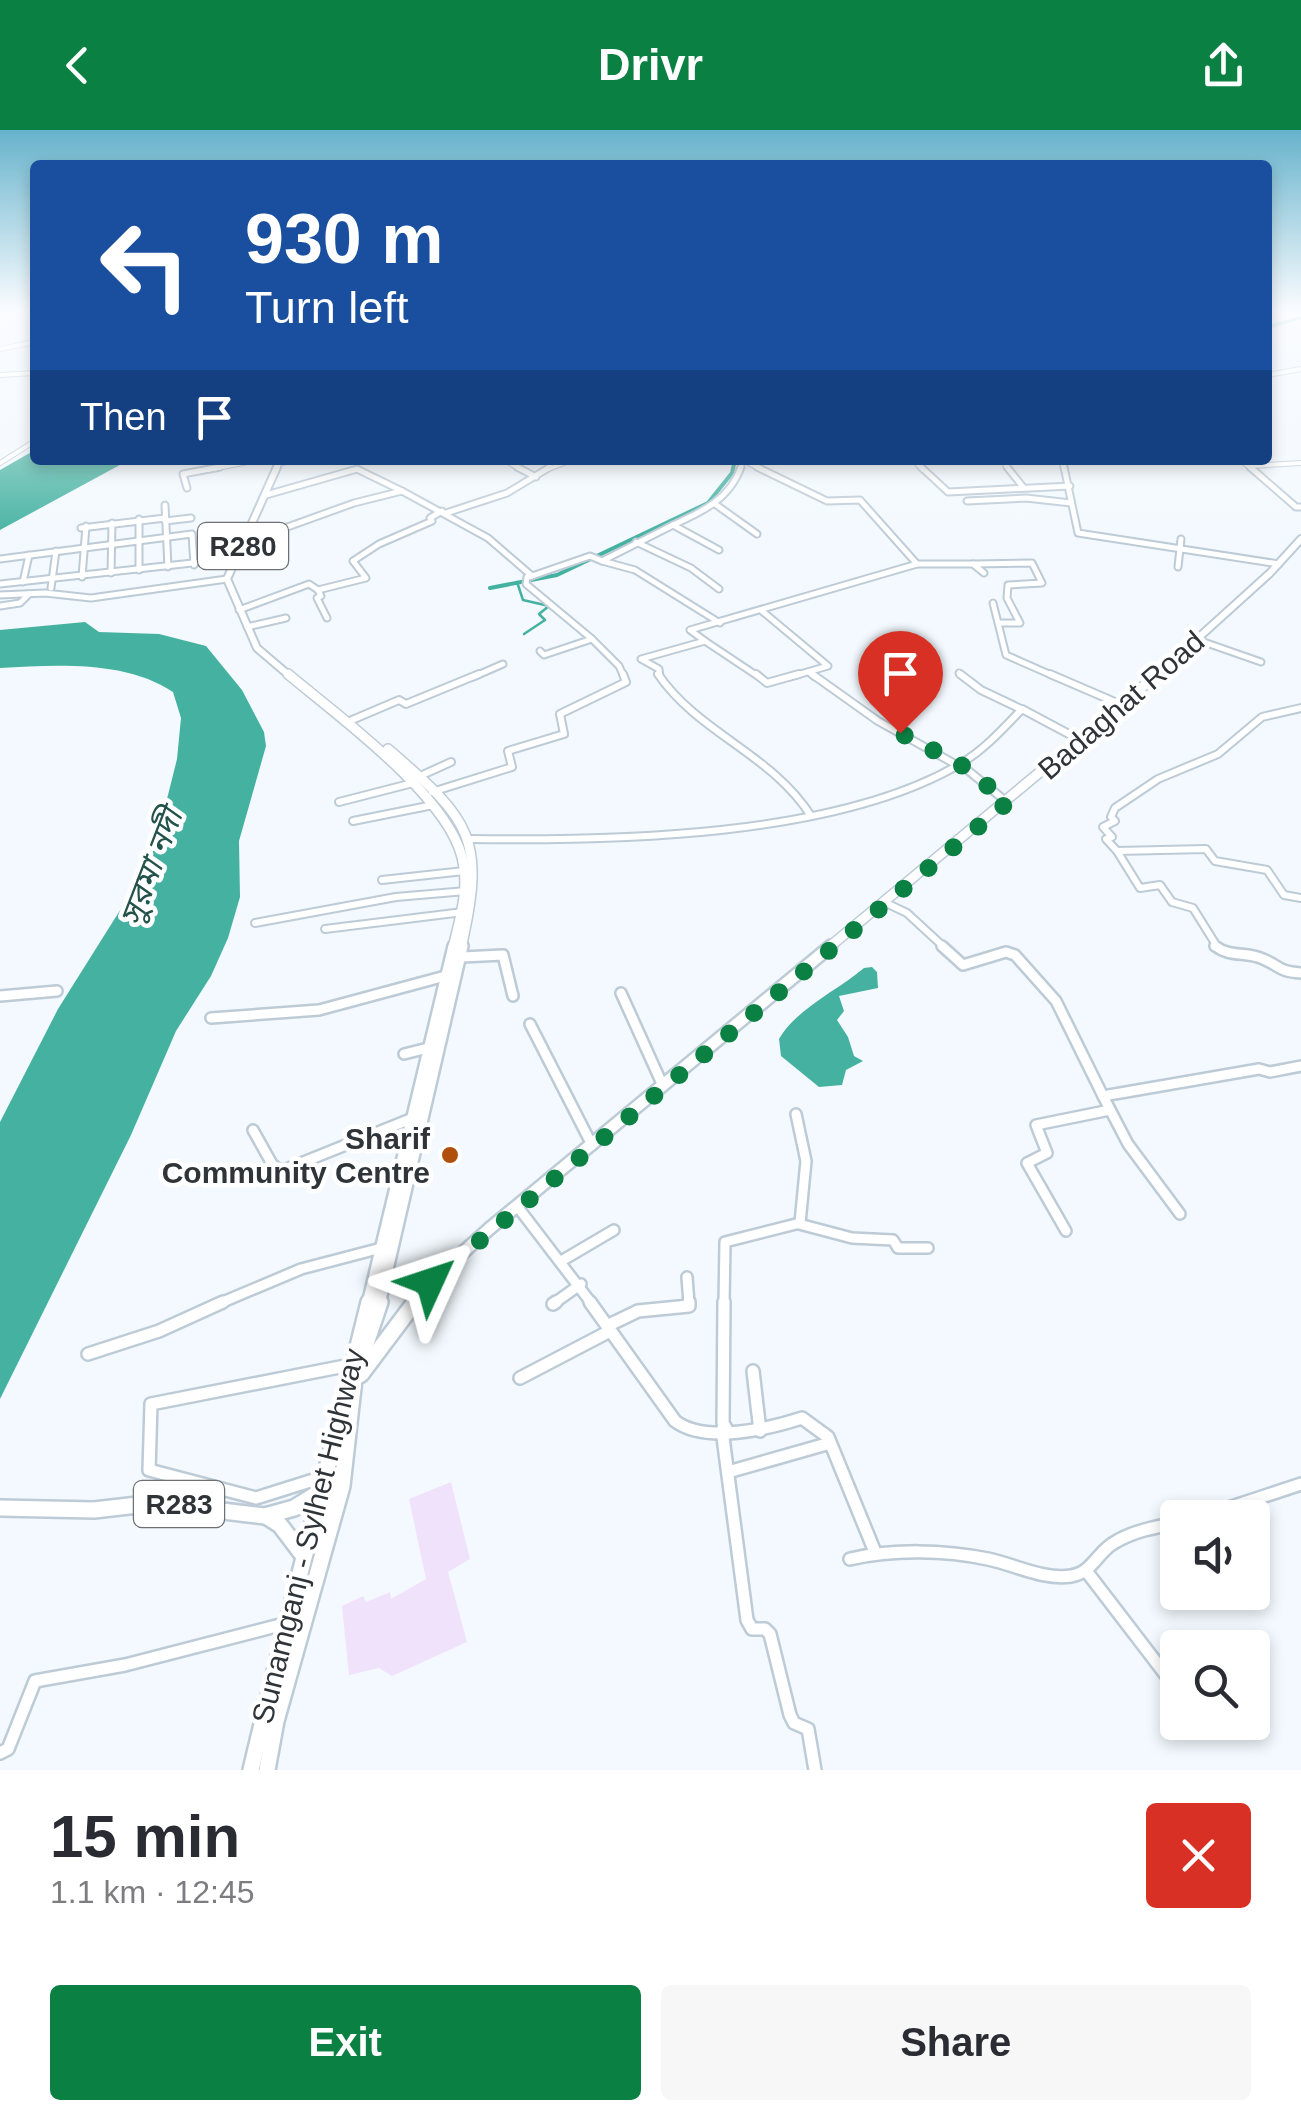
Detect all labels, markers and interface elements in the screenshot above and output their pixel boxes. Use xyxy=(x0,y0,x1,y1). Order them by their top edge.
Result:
icon: back xyxy=(50,38,105,93)
icon: share xyxy=(1196,38,1251,93)
text: Drivr xyxy=(598,39,703,90)
icon: left xyxy=(80,200,210,330)
text: 930 m xyxy=(245,200,443,278)
text: Turn left xyxy=(245,282,408,333)
icon: arrive xyxy=(187,390,242,445)
text: Then xyxy=(80,396,167,438)
road number: R280 xyxy=(198,523,288,569)
street label: Badaghat Road xyxy=(1031,624,1211,786)
pin xyxy=(858,631,943,734)
icon: arrive xyxy=(873,646,928,701)
water label: সুরমা নদী xyxy=(111,798,192,931)
place label: Sharif Community Centre xyxy=(162,1122,431,1189)
marker: Sharif Community Centre xyxy=(439,1144,461,1166)
position arrow xyxy=(378,1230,482,1334)
street label: Sunamganj - Sylhet Highway xyxy=(245,1345,371,1727)
road number: R283 xyxy=(134,1481,224,1527)
map controls xyxy=(1160,1500,1270,1740)
button: sound xyxy=(1160,1500,1270,1610)
button: search xyxy=(1160,1630,1270,1740)
text: 15 min xyxy=(50,1803,240,1870)
button: close xyxy=(1146,1803,1251,1908)
text: 1.1 km · 12:45 xyxy=(50,1874,255,1910)
button: Exit xyxy=(50,1985,641,2100)
button: Share xyxy=(661,1985,1251,2100)

